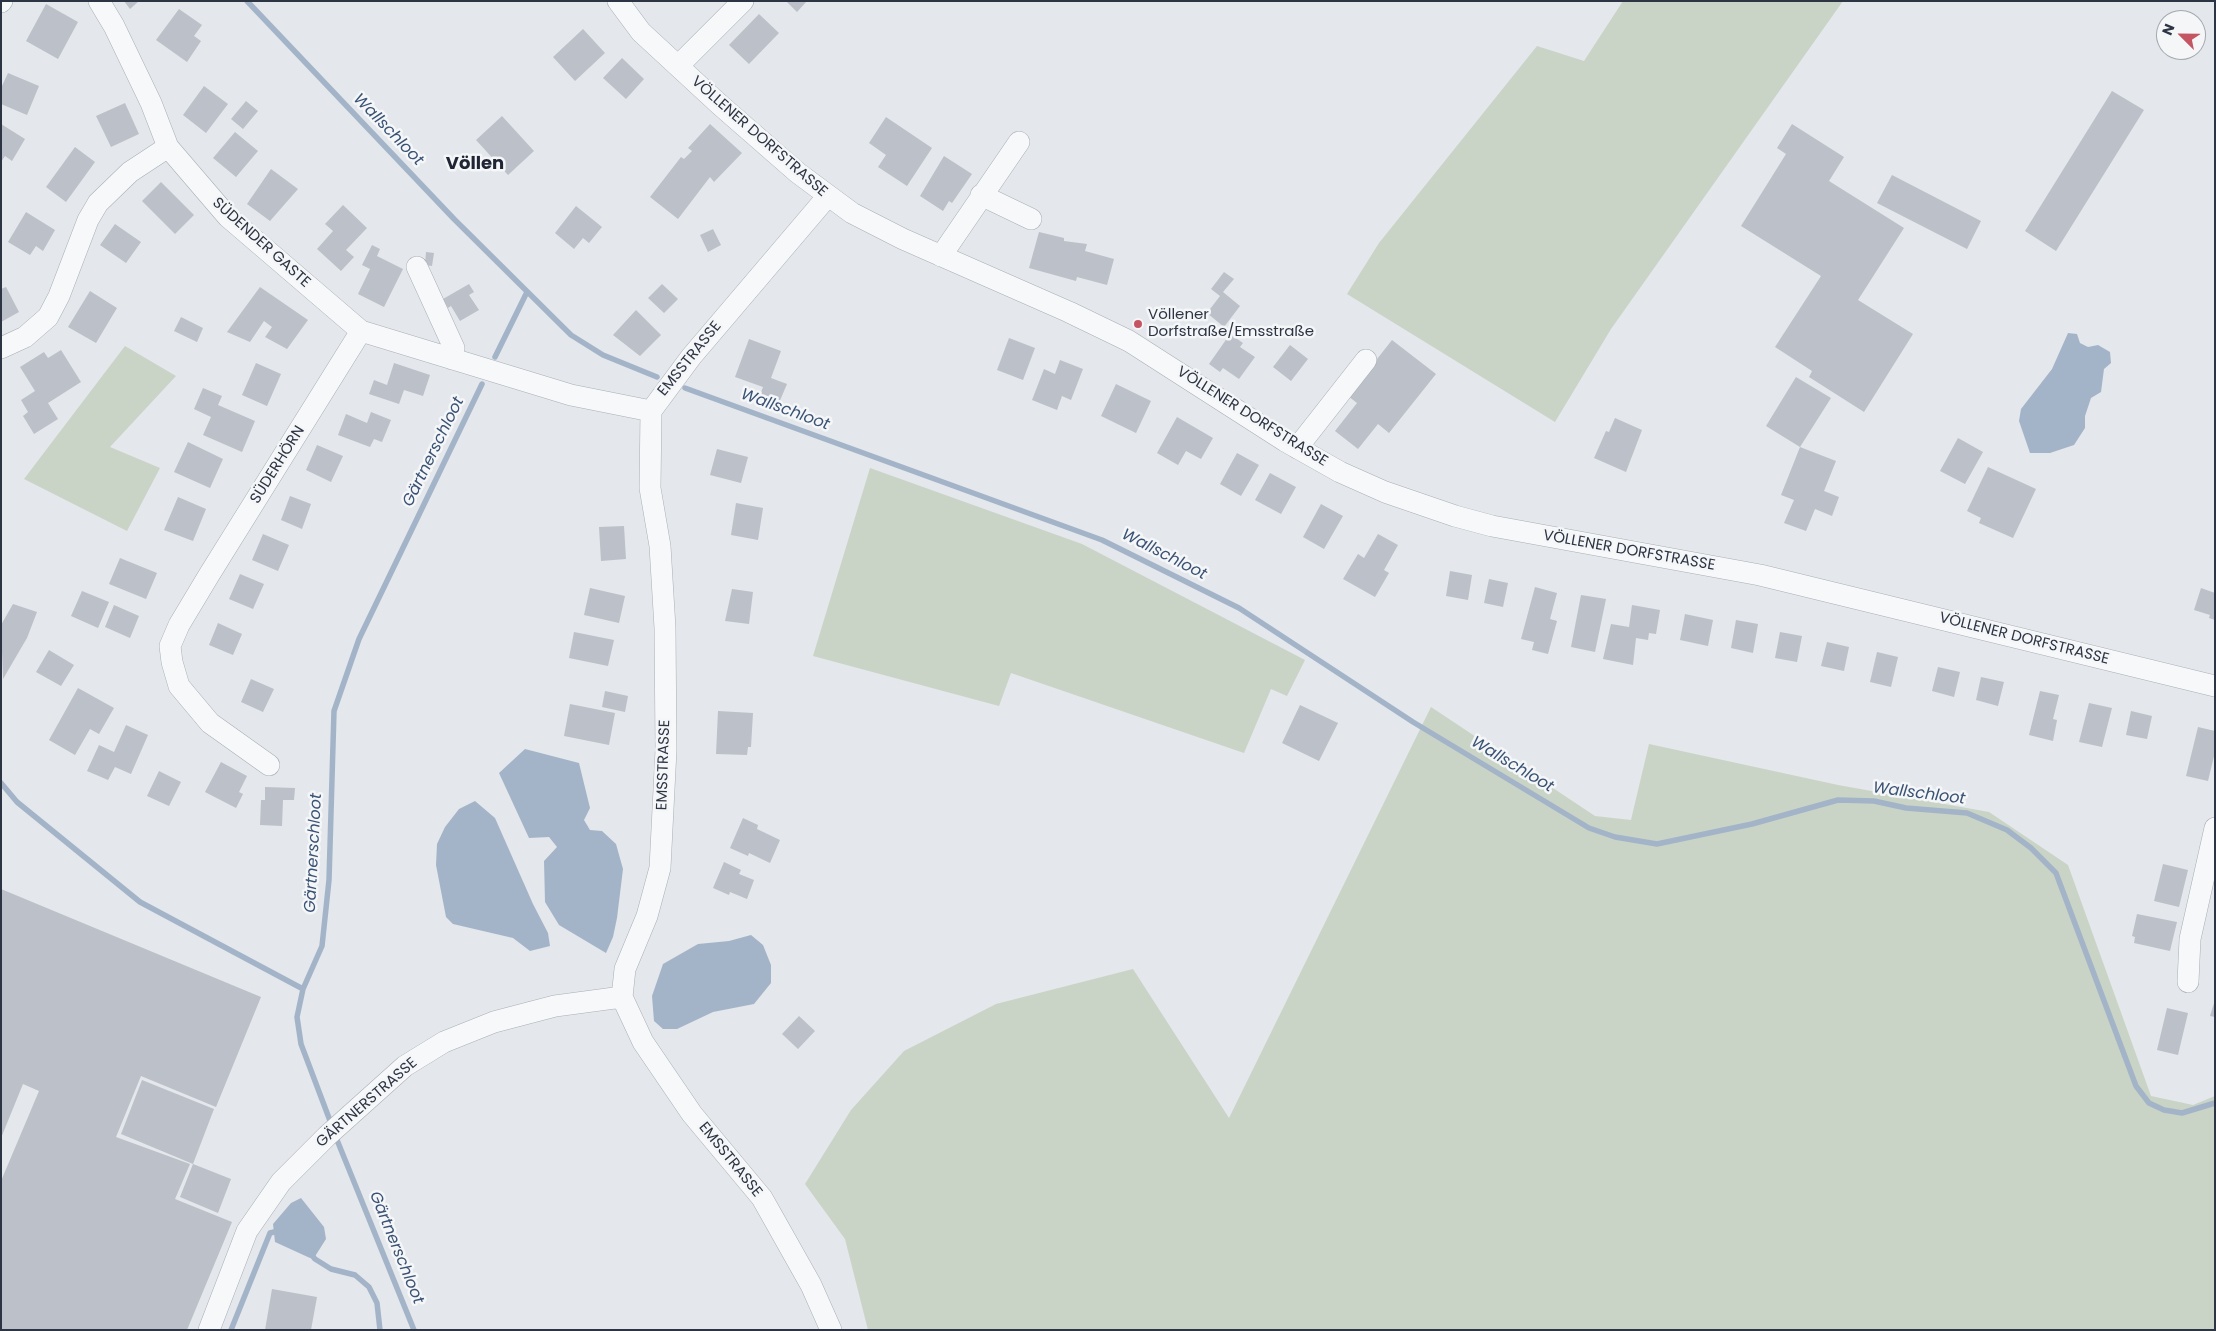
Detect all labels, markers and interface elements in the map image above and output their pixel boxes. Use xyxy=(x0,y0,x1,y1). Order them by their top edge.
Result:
north arrow xyxy=(2156,10,2206,60)
text: N xyxy=(2157,21,2179,38)
street label: VÖLLENER DORFSTRASSE xyxy=(687,73,831,201)
water label: Wallschloot xyxy=(349,90,427,170)
district label: Völlen xyxy=(446,153,504,175)
street label: SÜDENDER GASTE xyxy=(208,194,314,292)
place label: Völlener Dorfstraße/Emsstraße xyxy=(1148,306,1314,341)
street label: EMSSTRASSE xyxy=(654,318,726,400)
marker: Völlener Dorfstraße/Emsstraße xyxy=(1132,318,1144,330)
street label: VÖLLENER DORFSTRASSE xyxy=(1173,363,1331,471)
water label: Wallschloot xyxy=(738,385,832,435)
water label: Gärtnerschloot xyxy=(399,394,469,510)
street label: SÜDERHÖRN xyxy=(247,423,309,507)
water label: Wallschloot xyxy=(1118,525,1210,585)
street label: VÖLLENER DORFSTRASSE xyxy=(1542,527,1716,575)
street label: VÖLLENER DORFSTRASSE xyxy=(1937,609,2111,669)
street label: EMSSTRASSE xyxy=(653,719,675,811)
water label: Wallschloot xyxy=(1467,733,1557,797)
water label: Wallschloot xyxy=(1872,779,1966,809)
water label: Gärtnerschloot xyxy=(301,793,327,913)
street label: GÄRTNERSTRASSE xyxy=(313,1054,421,1152)
street label: EMSSTRASSE xyxy=(694,1119,766,1201)
water label: Gärtnerschloot xyxy=(365,1189,427,1307)

